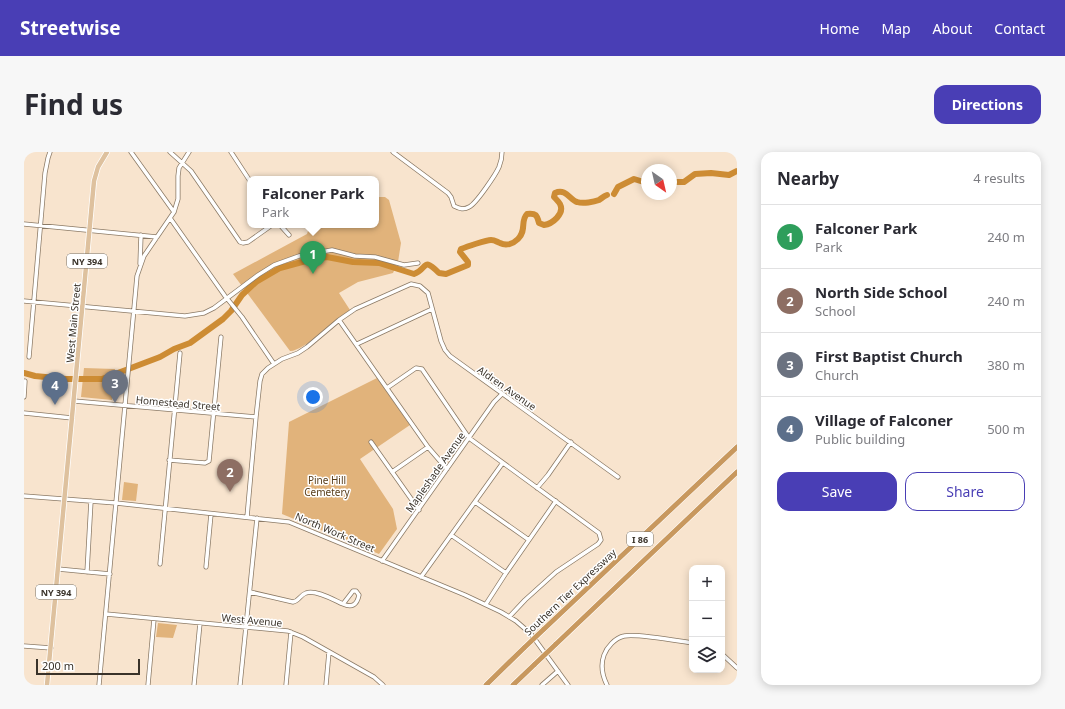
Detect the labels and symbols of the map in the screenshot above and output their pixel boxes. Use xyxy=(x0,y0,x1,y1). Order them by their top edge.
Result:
north arrow xyxy=(641,164,677,200)
pin: 1 xyxy=(300,241,326,274)
road number: NY 394 xyxy=(67,254,107,268)
street label: West Main Street xyxy=(63,282,83,363)
street label: Aldren Avenue xyxy=(475,363,539,414)
pin: 3 xyxy=(102,370,128,403)
pin: 4 xyxy=(42,372,68,405)
your location xyxy=(303,387,323,407)
street label: Homestead Street xyxy=(135,392,221,414)
street label: Mapleshade Avenue xyxy=(402,429,468,515)
pin: 2 xyxy=(217,459,243,492)
park label: Pine Hill Cemetery xyxy=(304,473,351,499)
street label: North Work Street xyxy=(293,509,377,555)
road number: I 86 xyxy=(627,532,653,546)
street label: Southern Tier Expressway xyxy=(521,545,620,638)
road number: NY 394 xyxy=(36,585,76,599)
street label: West Avenue xyxy=(221,610,283,630)
scale bar xyxy=(36,657,140,676)

